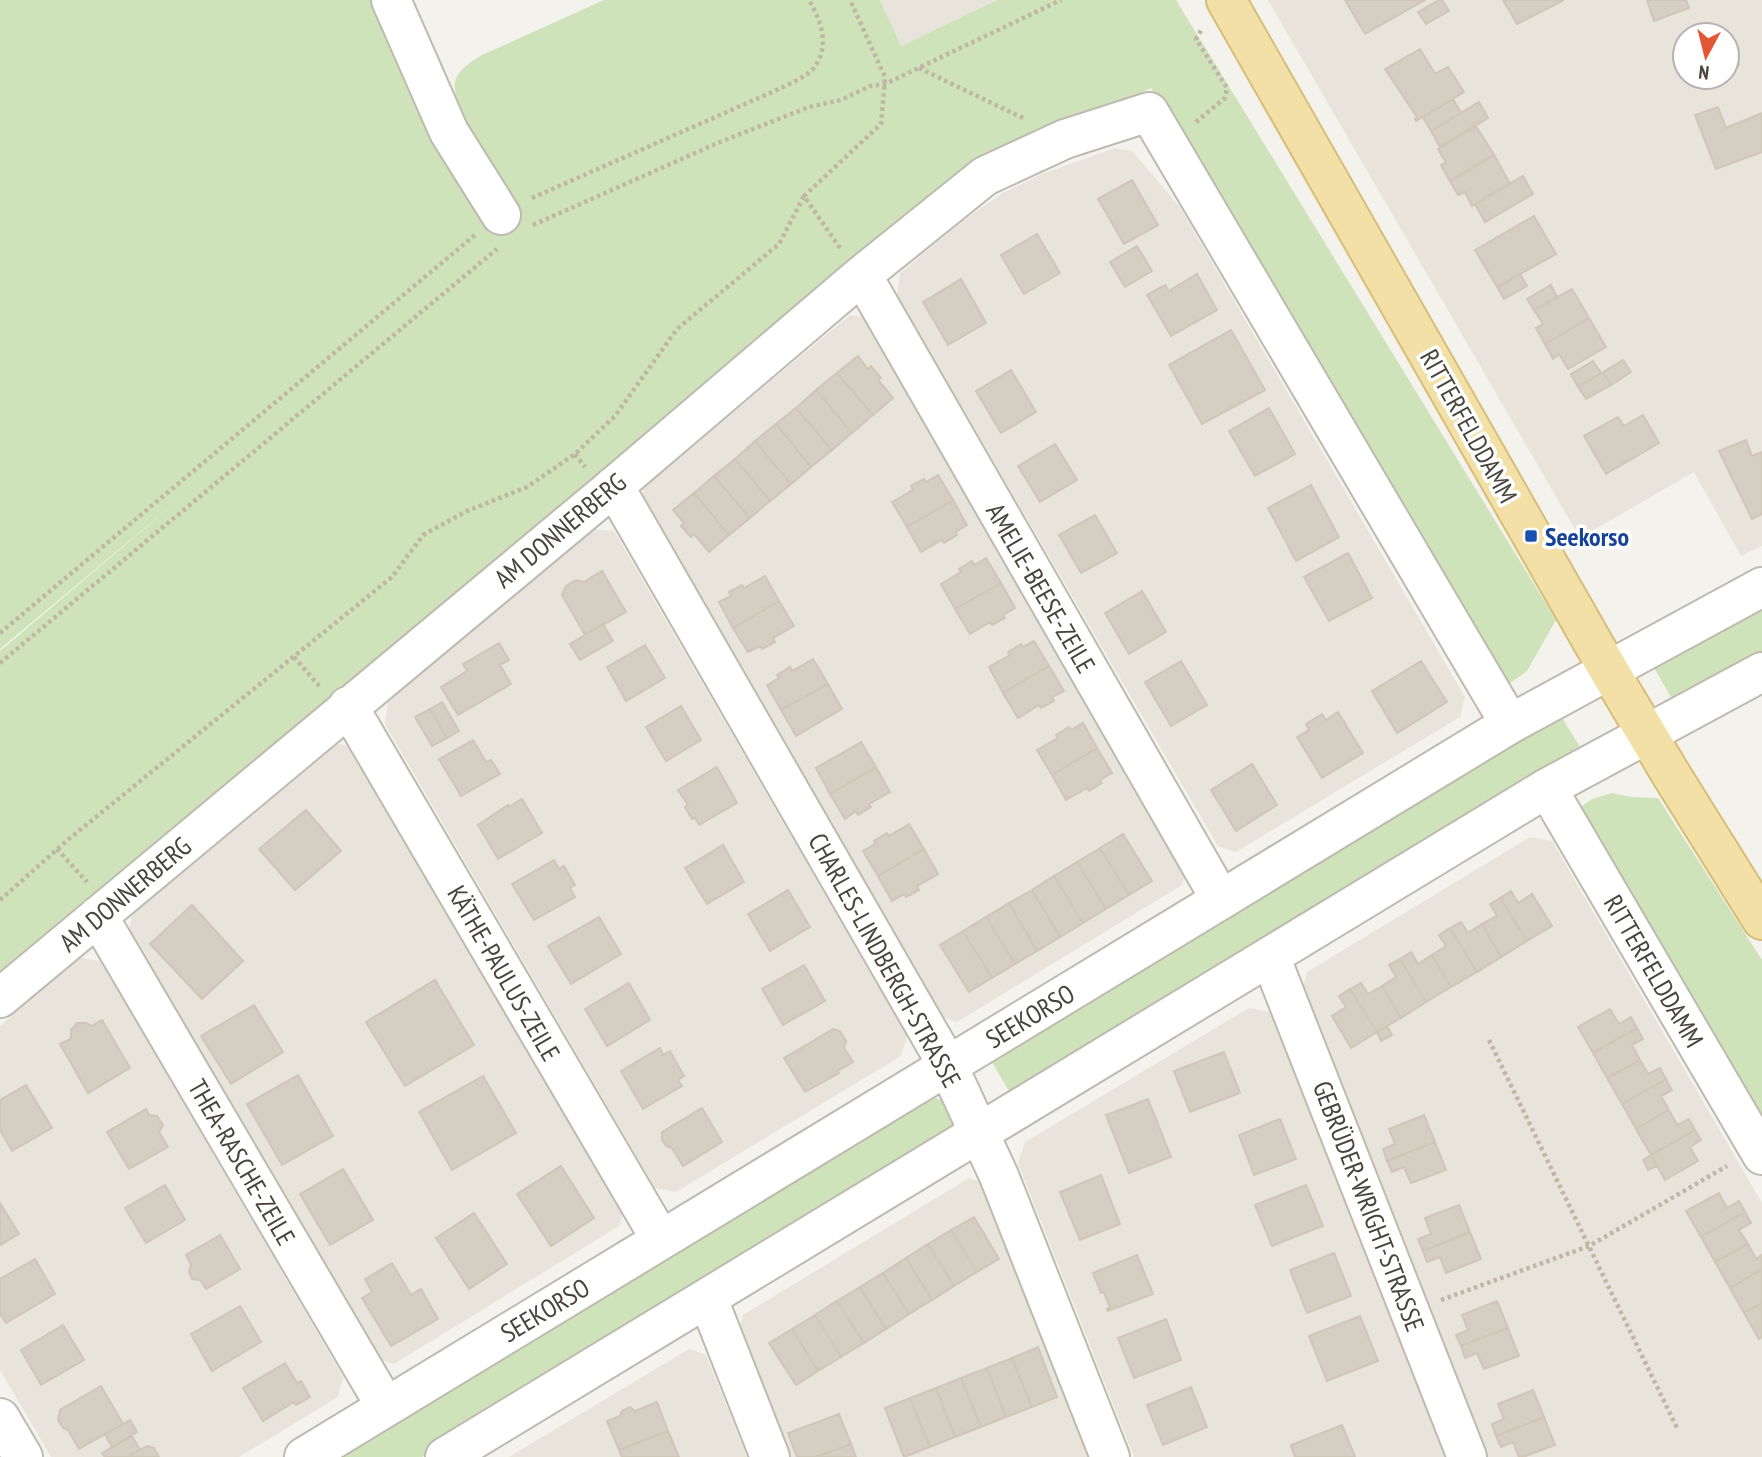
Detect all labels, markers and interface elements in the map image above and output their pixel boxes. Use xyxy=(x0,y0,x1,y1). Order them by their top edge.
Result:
north arrow xyxy=(1671,21,1741,91)
text: N xyxy=(1697,60,1710,85)
street label: RITTERFELDDAMM xyxy=(1413,343,1525,509)
street label: AM DONNERBERG xyxy=(487,465,633,595)
street label: AMELIE-BEESE-ZEILE xyxy=(979,497,1103,679)
place label: Seekorso xyxy=(1545,520,1629,553)
marker: Seekorso xyxy=(1523,528,1539,544)
street label: CHARLES-LINDBERGH-STRASSE xyxy=(801,827,969,1093)
street label: AM DONNERBERG xyxy=(52,829,198,959)
street label: KÄTHE-PAULUS-ZEILE xyxy=(440,879,568,1067)
street label: RITTERFELDDAMM xyxy=(1597,889,1711,1053)
street label: SEEKORSO xyxy=(980,977,1080,1055)
street label: THEA-RASCHE-ZEILE xyxy=(181,1073,303,1251)
street label: GEBRÜDER-WRIGHT-STRASSE xyxy=(1306,1076,1432,1336)
street label: SEEKORSO xyxy=(495,1271,595,1349)

